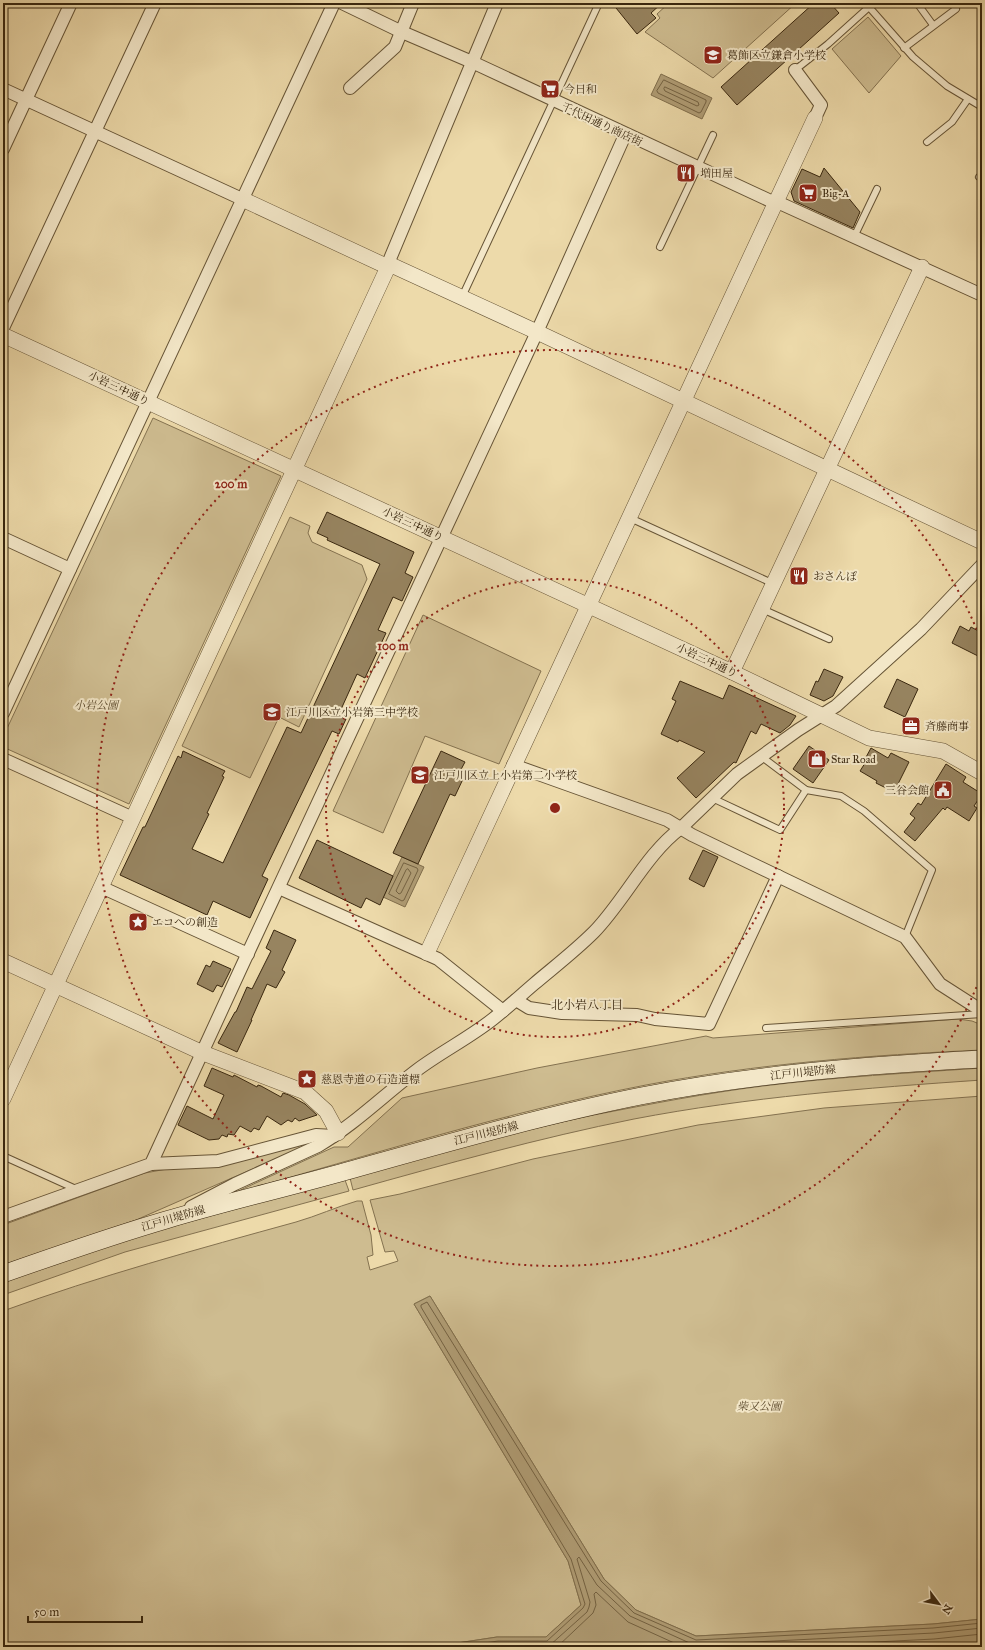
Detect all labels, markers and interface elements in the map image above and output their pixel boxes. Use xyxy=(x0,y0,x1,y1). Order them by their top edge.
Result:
school or university icon: 葛飾区立鎌倉小学校 xyxy=(702,44,724,66)
place label: 葛飾区立鎌倉小学校 xyxy=(727,49,826,62)
supermarket icon: 今日和 xyxy=(539,78,561,100)
place label: 今日和 xyxy=(564,83,597,96)
street label: 千代田通り商店街 xyxy=(559,100,644,149)
restaurant icon: 増田屋 xyxy=(675,162,697,184)
place label: 増田屋 xyxy=(700,167,733,180)
supermarket icon: Big-A xyxy=(797,182,819,204)
place label: Big-A xyxy=(822,187,850,200)
street label: 小岩三中通り xyxy=(86,369,151,408)
text: 200 m xyxy=(215,477,248,491)
street label: 小岩三中通り xyxy=(380,505,445,544)
restaurant icon: おさんぽ xyxy=(788,565,810,587)
place label: おさんぽ xyxy=(813,570,857,583)
text: 100 m xyxy=(377,639,410,653)
street label: 小岩三中通り xyxy=(674,641,739,680)
park label: 小岩公園 xyxy=(74,699,120,712)
school or university icon: 江戸川区立小岩第三中学校 xyxy=(261,701,283,723)
place label: 江戸川区立小岩第三中学校 xyxy=(286,706,418,719)
office icon: 斉藤商事 xyxy=(900,715,922,737)
place label: 斉藤商事 xyxy=(925,720,969,733)
shop icon: Star Road xyxy=(806,748,828,770)
place label: Star Road xyxy=(831,753,876,766)
school or university icon: 江戸川区立上小岩第二小学校 xyxy=(409,764,431,786)
place label: 江戸川区立上小岩第二小学校 xyxy=(434,769,577,782)
public building icon: 三谷会館 xyxy=(932,779,954,801)
place label: 三谷会館 xyxy=(885,784,929,797)
centre of rings xyxy=(548,801,562,815)
place icon: エコへの創造 xyxy=(127,911,149,933)
place label: エコへの創造 xyxy=(152,916,218,929)
district label: 北小岩八丁目 xyxy=(551,998,623,1012)
street label: 江戸川堤防線 xyxy=(770,1063,837,1082)
place icon: 慈恩寺道の石造道標 xyxy=(296,1068,318,1090)
place label: 慈恩寺道の石造道標 xyxy=(321,1073,420,1086)
street label: 江戸川堤防線 xyxy=(453,1119,520,1148)
street label: 江戸川堤防線 xyxy=(140,1203,207,1234)
park label: 柴又公園 xyxy=(737,1400,783,1413)
north arrow xyxy=(919,1584,959,1624)
scale bar xyxy=(28,1598,142,1624)
text: N xyxy=(939,1602,955,1617)
text: 50 m xyxy=(34,1605,59,1619)

